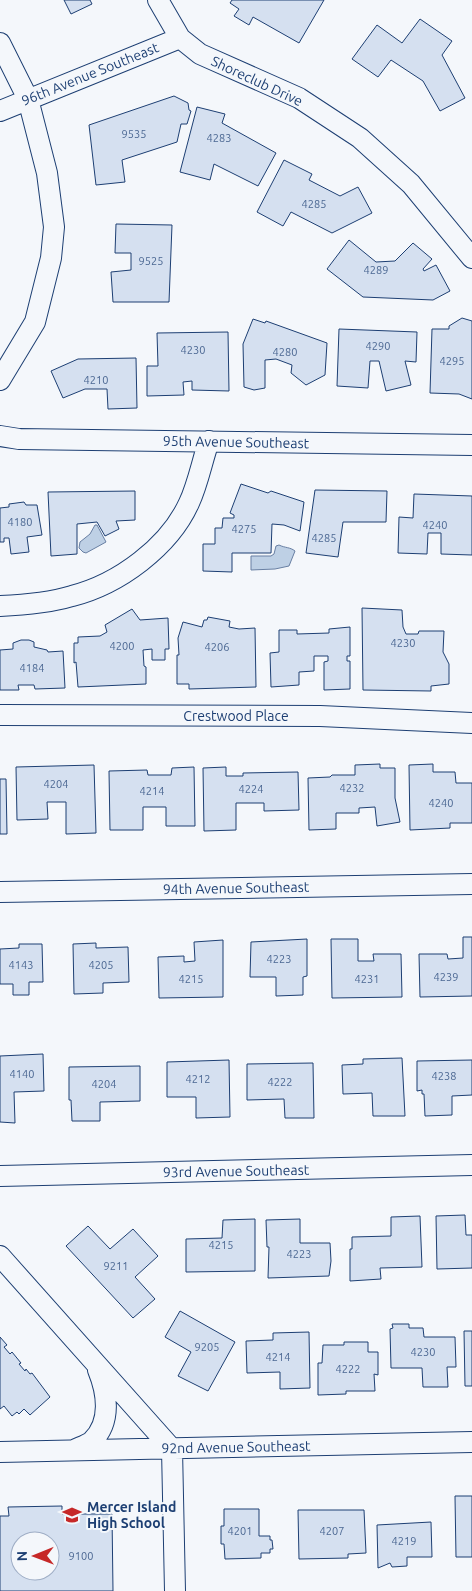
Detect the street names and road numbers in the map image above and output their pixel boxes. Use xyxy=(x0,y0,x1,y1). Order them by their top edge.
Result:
street label: 96th Avenue Southeast xyxy=(19,39,161,109)
street label: Shoreclub Drive xyxy=(209,53,305,109)
street label: 95th Avenue Southeast xyxy=(163,433,310,451)
street label: Crestwood Place xyxy=(183,708,289,724)
street label: 94th Avenue Southeast xyxy=(163,879,310,897)
street label: 93rd Avenue Southeast xyxy=(163,1162,310,1180)
street label: 92nd Avenue Southeast xyxy=(161,1438,311,1456)

